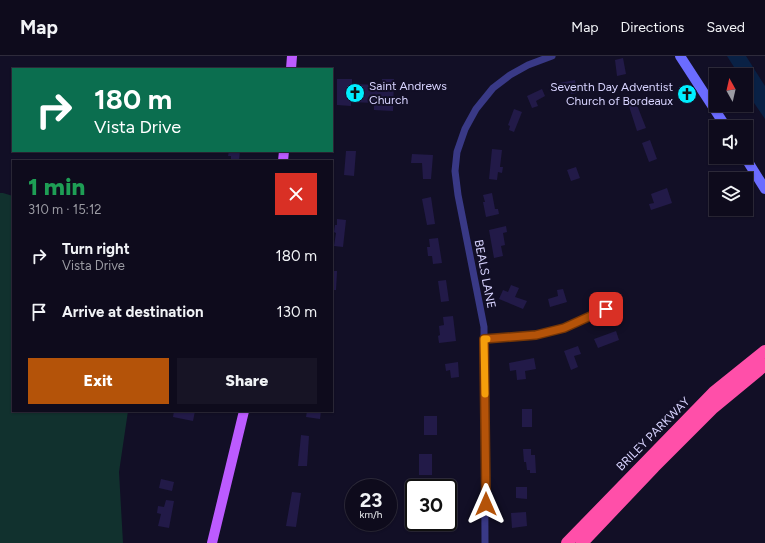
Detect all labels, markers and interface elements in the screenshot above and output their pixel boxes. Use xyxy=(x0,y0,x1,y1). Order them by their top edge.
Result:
text: Map xyxy=(20,16,58,39)
text: Map xyxy=(571,19,599,36)
text: Directions xyxy=(621,19,684,36)
text: Saved xyxy=(706,19,745,36)
north arrow xyxy=(709,68,753,112)
map controls xyxy=(709,68,753,216)
place label: Saint Andrews Church xyxy=(369,79,447,107)
place label: Seventh Day Adventist Church of Bordeaux xyxy=(550,80,673,108)
text: 180 m xyxy=(94,82,172,116)
church icon: Saint Andrews Church xyxy=(344,82,366,104)
church icon: Seventh Day Adventist Church of Bordeaux xyxy=(676,83,698,105)
icon: right xyxy=(28,84,80,136)
text: Vista Drive xyxy=(94,116,181,138)
button: sound xyxy=(709,120,753,164)
text: 1 min xyxy=(28,172,85,201)
button: layers xyxy=(709,172,753,216)
button: close xyxy=(275,173,317,215)
text: 310 m · 15:12 xyxy=(28,202,102,217)
street label: BEALS LANE xyxy=(471,238,499,310)
text: Turn right xyxy=(62,240,130,258)
icon: right xyxy=(28,245,50,267)
text: 180 m xyxy=(276,247,317,265)
text: Vista Drive xyxy=(62,258,125,273)
pin xyxy=(589,292,623,326)
icon: arrive xyxy=(595,298,617,320)
icon: arrive xyxy=(28,301,50,323)
text: Arrive at destination xyxy=(62,303,203,321)
text: 130 m xyxy=(277,303,317,321)
button: Exit xyxy=(28,358,169,404)
button: Share xyxy=(177,358,317,404)
street label: BRILEY PARKWAY xyxy=(613,394,693,474)
speed limit sign: 30 xyxy=(405,479,457,531)
position arrow xyxy=(465,483,507,525)
text: 23 xyxy=(360,488,382,512)
text: km/h xyxy=(360,508,382,521)

